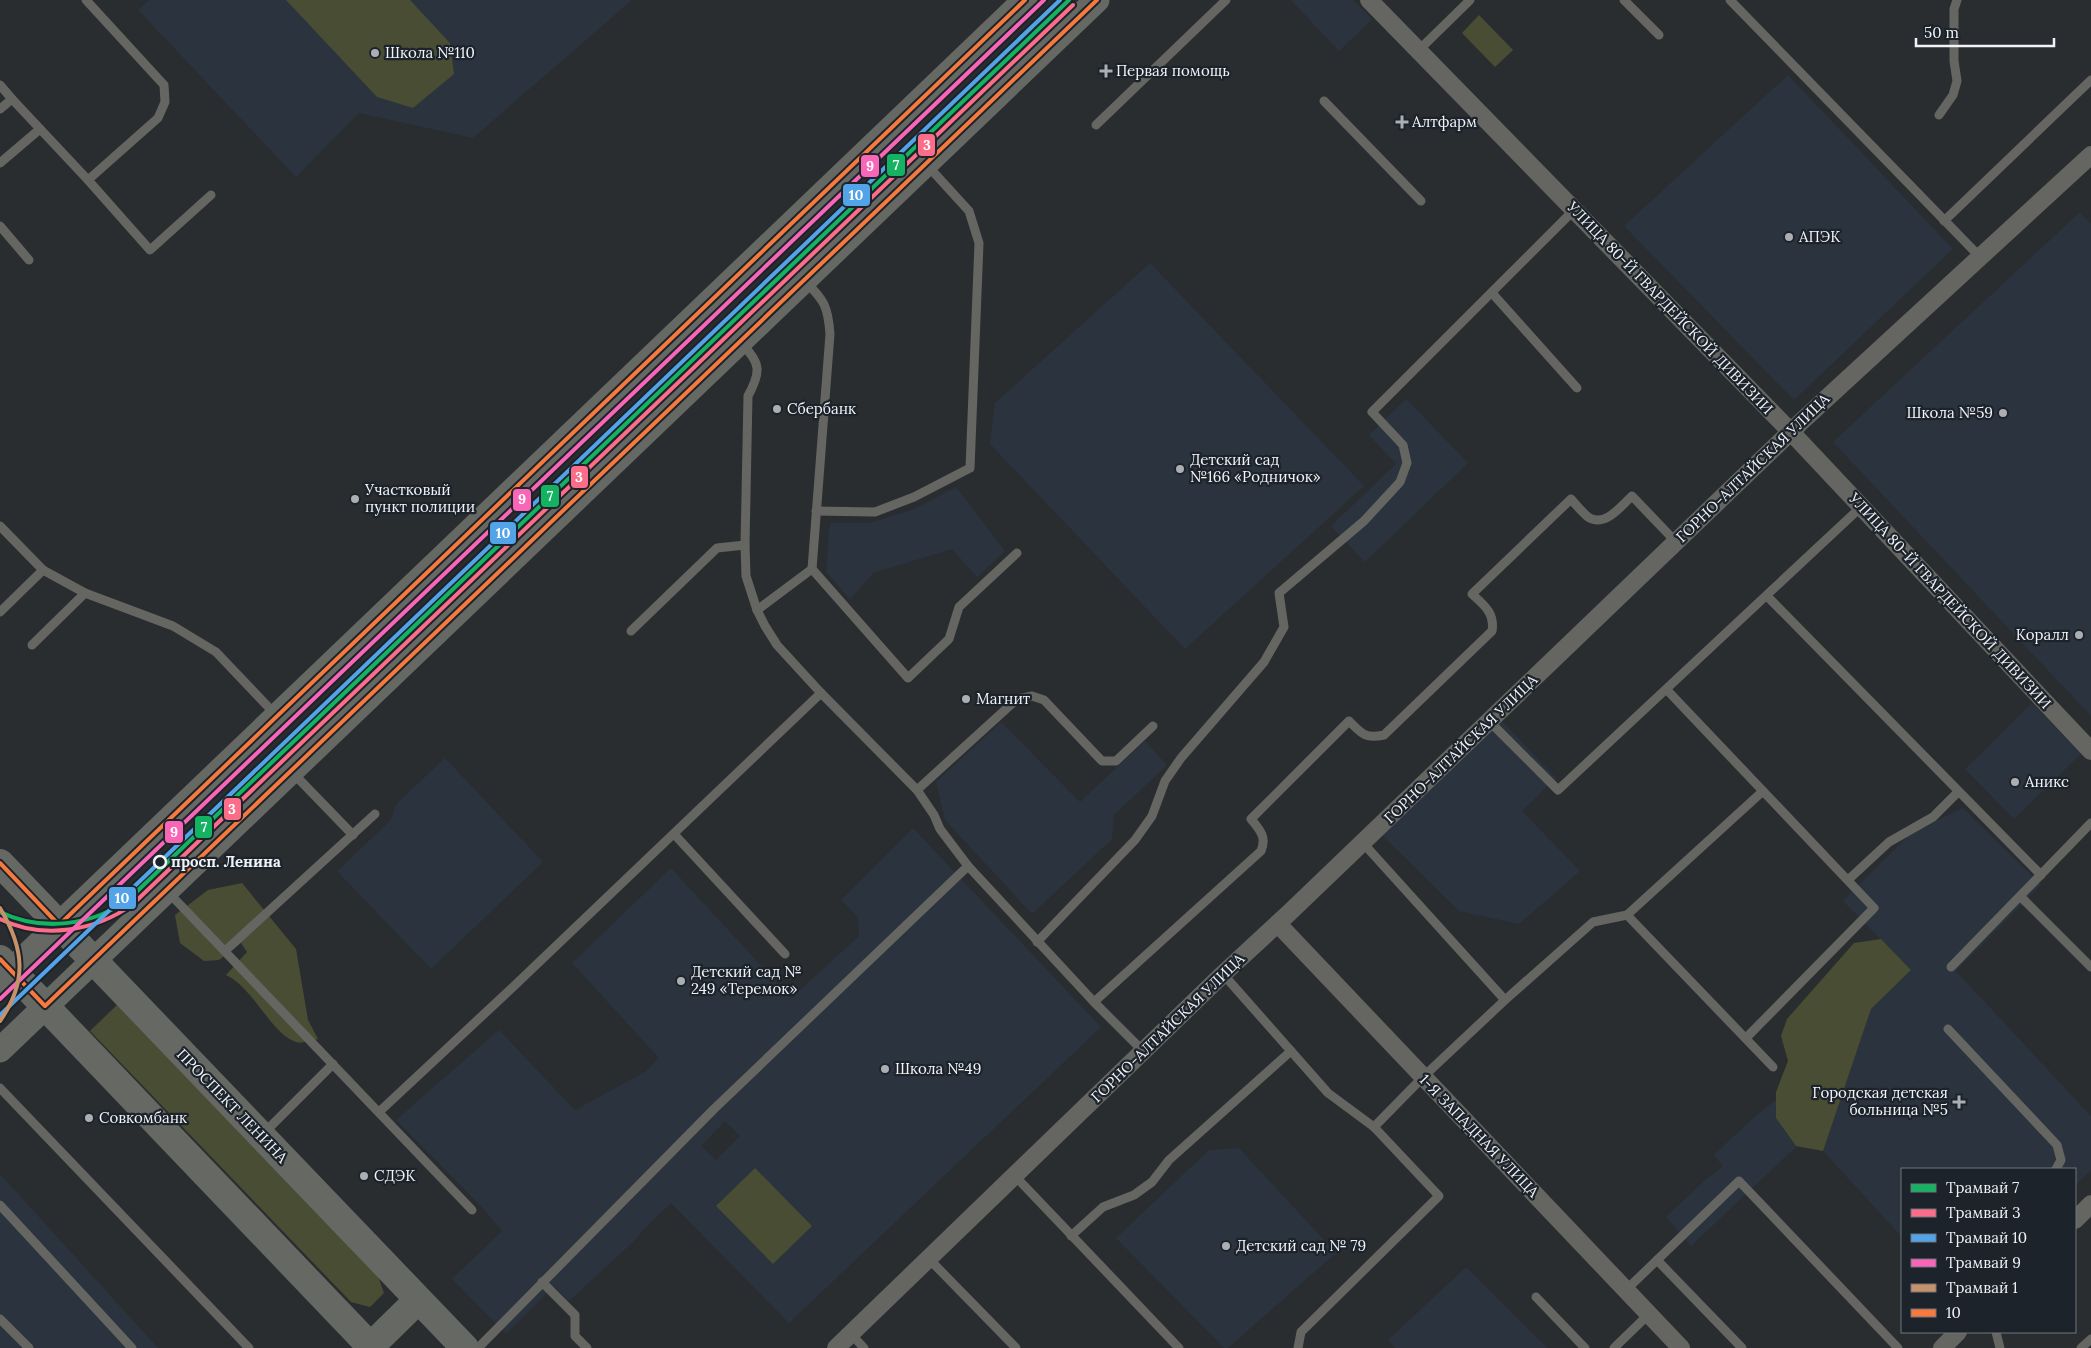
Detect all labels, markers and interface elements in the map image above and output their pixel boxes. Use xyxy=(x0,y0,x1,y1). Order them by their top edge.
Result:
scale bar xyxy=(1916,15,2054,47)
text: 50 m xyxy=(1924,23,1959,42)
place label: Школа №110 xyxy=(385,43,475,62)
marker: Школа №110 xyxy=(369,47,381,59)
place label: Первая помощь xyxy=(1116,61,1230,80)
marker: Первая помощь xyxy=(1100,65,1112,77)
place label: Алтфарм xyxy=(1411,112,1477,131)
marker: Алтфарм xyxy=(1396,116,1408,128)
line badge: 3 xyxy=(917,133,936,157)
text: 3 xyxy=(923,136,931,154)
line badge: 7 xyxy=(886,153,906,177)
line badge: 9 xyxy=(860,154,880,178)
text: 7 xyxy=(893,156,900,174)
text: 9 xyxy=(866,157,874,175)
line badge: 10 xyxy=(842,183,871,207)
text: 10 xyxy=(849,186,863,204)
street label: УЛИЦА 80-Й ГВАРДЕЙСКОЙ ДИВИЗИИ xyxy=(1563,197,1777,418)
place label: АПЭК xyxy=(1798,227,1841,246)
marker: АПЭК xyxy=(1783,231,1795,243)
street label: ГОРНО-АЛТАЙСКАЯ УЛИЦА xyxy=(1672,389,1834,546)
place label: Сбербанк xyxy=(787,399,856,418)
marker: Сбербанк xyxy=(771,403,783,415)
place label: Школа №59 xyxy=(1907,403,1993,422)
marker: Школа №59 xyxy=(1997,407,2009,419)
place label: Детский сад №166 «Родничок» xyxy=(1190,450,1321,486)
marker: Детский сад №166 «Родничок» xyxy=(1174,463,1186,475)
line badge: 3 xyxy=(570,465,589,489)
text: 3 xyxy=(575,468,583,486)
place label: Участковый пункт полиции xyxy=(364,480,475,516)
line badge: 7 xyxy=(540,484,560,508)
text: 7 xyxy=(547,487,554,505)
line badge: 9 xyxy=(512,488,532,512)
street label: УЛИЦА 80-Й ГВАРДЕЙСКОЙ ДИВИЗИИ xyxy=(1844,488,2056,713)
text: 9 xyxy=(518,490,526,508)
marker: Участковый пункт полиции xyxy=(349,493,361,505)
line badge: 10 xyxy=(489,521,517,545)
text: 10 xyxy=(496,524,510,542)
place label: Коралл xyxy=(2016,625,2069,644)
marker: Коралл xyxy=(2073,629,2085,641)
street label: ГОРНО-АЛТАЙСКАЯ УЛИЦА xyxy=(1380,670,1542,827)
place label: Магнит xyxy=(976,689,1031,708)
marker: Магнит xyxy=(960,693,972,705)
place label: Аникс xyxy=(2024,772,2069,791)
marker: Аникс xyxy=(2009,776,2021,788)
line badge: 3 xyxy=(223,797,242,821)
text: 3 xyxy=(228,800,236,818)
line badge: 7 xyxy=(194,815,213,839)
text: 7 xyxy=(201,818,208,836)
line badge: 9 xyxy=(164,820,184,844)
text: 9 xyxy=(170,823,178,841)
place label: просп. Ленина xyxy=(171,852,281,871)
marker: просп. Ленина xyxy=(153,855,167,869)
line badge: 10 xyxy=(108,886,137,910)
text: 10 xyxy=(115,889,129,907)
street label: ГОРНО-АЛТАЙСКАЯ УЛИЦА xyxy=(1087,949,1249,1106)
place label: Детский сад № 249 «Теремок» xyxy=(691,962,802,998)
marker: Детский сад № 249 «Теремок» xyxy=(675,975,687,987)
street label: ПРОСПЕКТ ЛЕНИНА xyxy=(173,1045,292,1167)
place label: Школа №49 xyxy=(895,1059,981,1078)
marker: Школа №49 xyxy=(879,1063,891,1075)
street label: 1-Я ЗАПАДНАЯ УЛИЦА xyxy=(1416,1070,1543,1202)
place label: Городская детская больница №5 xyxy=(1812,1083,1948,1119)
marker: Городская детская больница №5 xyxy=(1952,1095,1966,1109)
place label: Совкомбанк xyxy=(99,1108,187,1127)
marker: Совкомбанк xyxy=(83,1112,95,1124)
place label: СДЭК xyxy=(374,1166,416,1185)
legend xyxy=(1901,1168,2076,1333)
marker: СДЭК xyxy=(358,1170,370,1182)
text: Трамвай 7 xyxy=(1946,1178,2019,1197)
text: Трамвай 3 xyxy=(1946,1203,2021,1222)
text: Трамвай 10 xyxy=(1946,1228,2027,1247)
place label: Детский сад № 79 xyxy=(1236,1236,1366,1255)
marker: Детский сад № 79 xyxy=(1220,1240,1232,1252)
text: Трамвай 9 xyxy=(1946,1253,2021,1272)
text: Трамвай 1 xyxy=(1946,1278,2018,1297)
text: 10 xyxy=(1946,1303,1961,1322)

